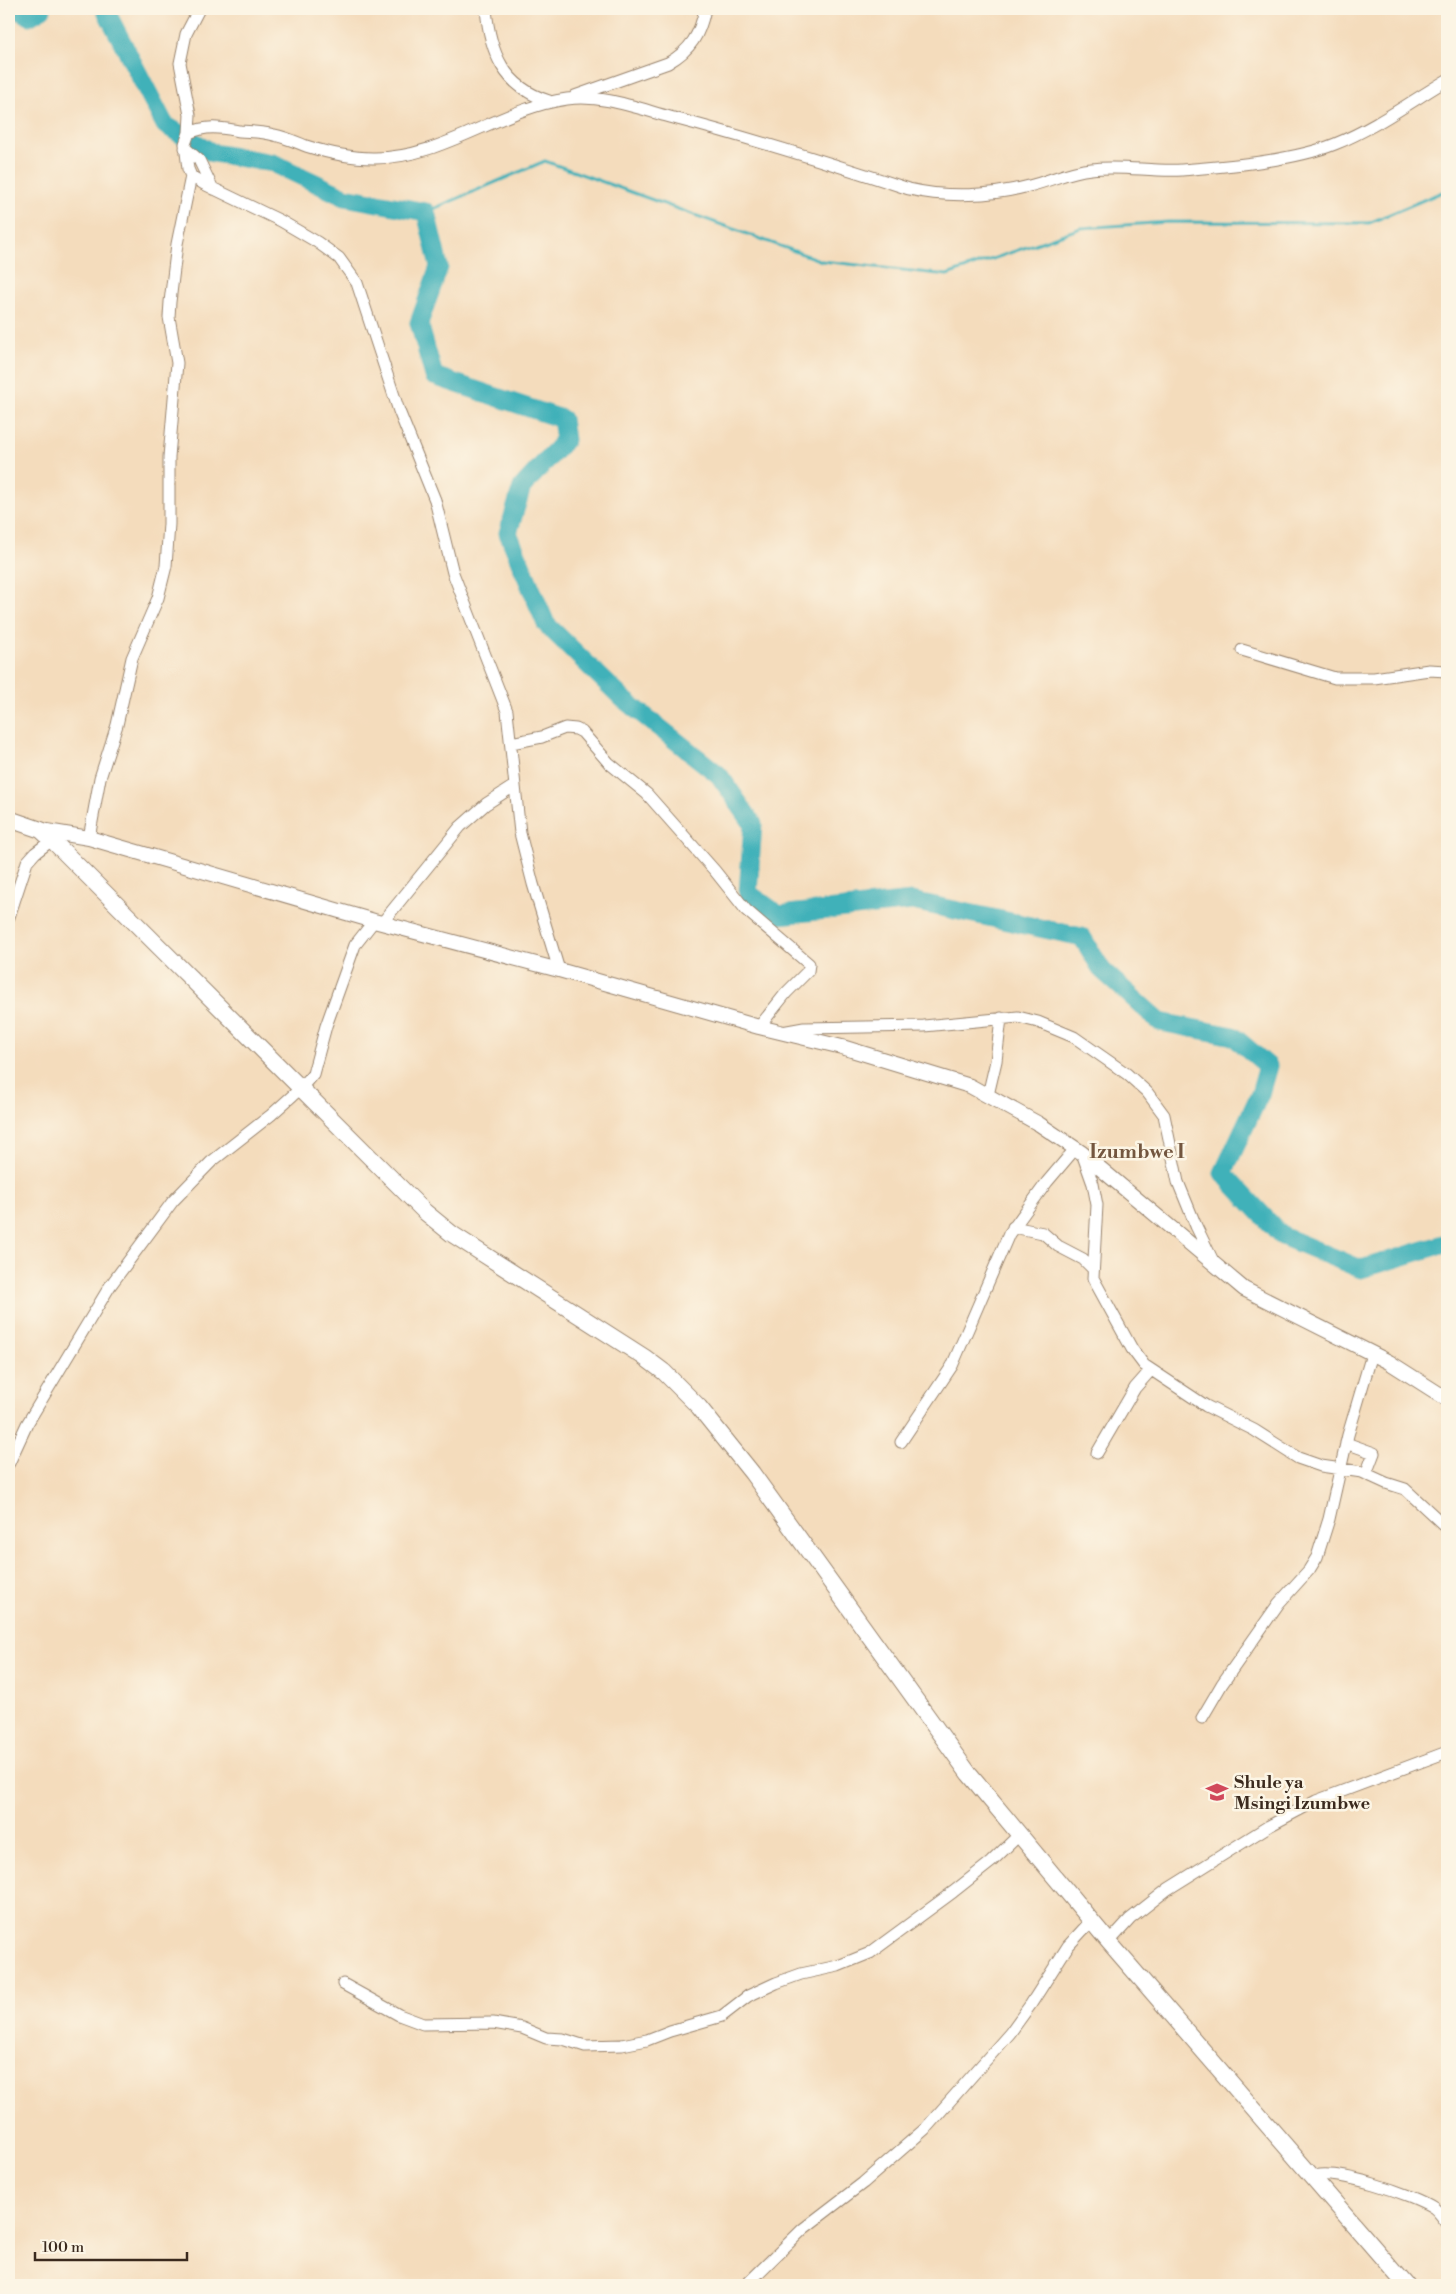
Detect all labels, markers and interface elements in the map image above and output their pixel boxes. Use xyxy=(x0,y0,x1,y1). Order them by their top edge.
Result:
district label: Izumbwe I xyxy=(1089,1140,1185,1165)
place label: Shule ya Msingi Izumbwe xyxy=(1234,1771,1370,1815)
school or university icon: Shule ya Msingi Izumbwe xyxy=(1204,1779,1230,1805)
scale bar xyxy=(35,2229,188,2261)
text: 100 m xyxy=(42,2238,84,2257)

